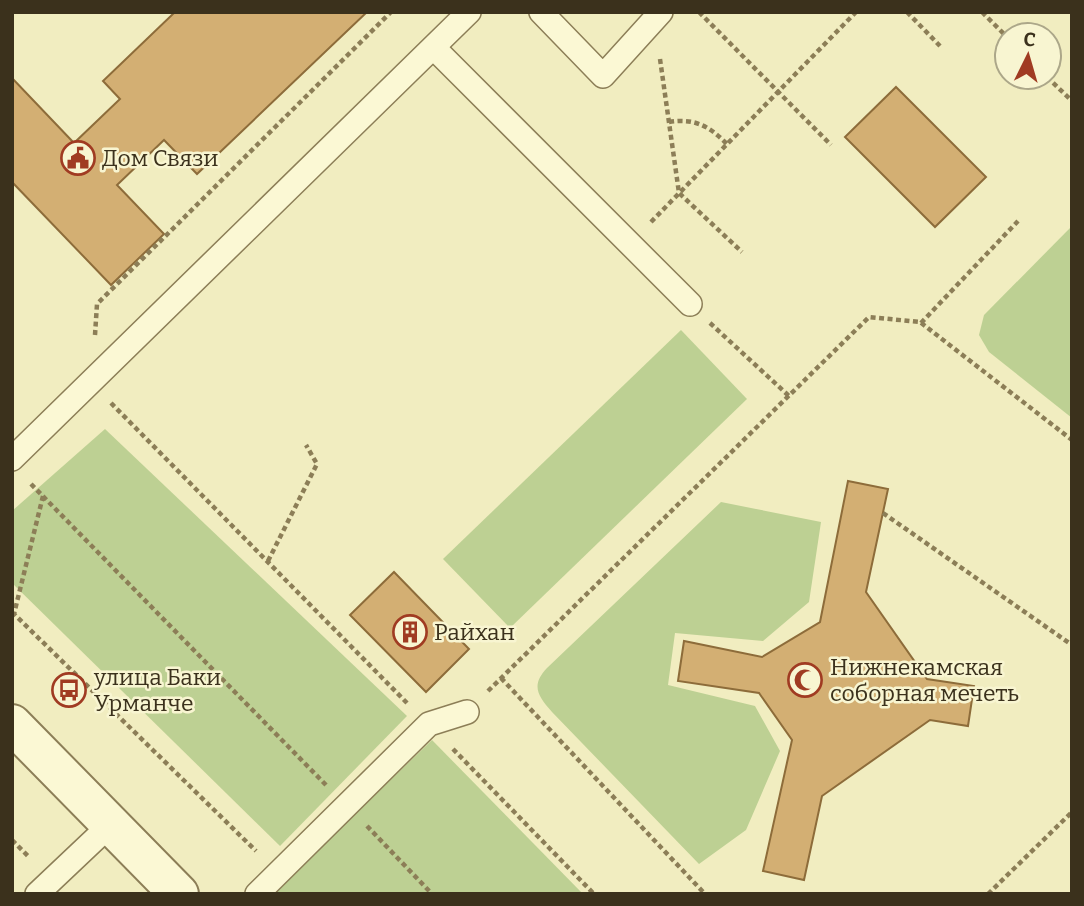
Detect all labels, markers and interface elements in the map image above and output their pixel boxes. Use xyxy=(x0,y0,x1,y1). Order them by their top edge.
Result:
north arrow xyxy=(993,21,1063,91)
text: С xyxy=(1022,28,1036,52)
public building icon: Дом Связи xyxy=(59,139,97,177)
place label: Дом Связи xyxy=(102,144,219,172)
building icon: Райхан xyxy=(391,613,429,651)
place label: Райхан xyxy=(434,618,515,646)
place label: Нижнекамская соборная мечеть xyxy=(830,653,1019,707)
mosque icon: Нижнекамская соборная мечеть xyxy=(786,661,824,699)
place label: улица Баки Урманче xyxy=(93,663,221,717)
bus stop icon: улица Баки Урманче xyxy=(50,671,88,709)

